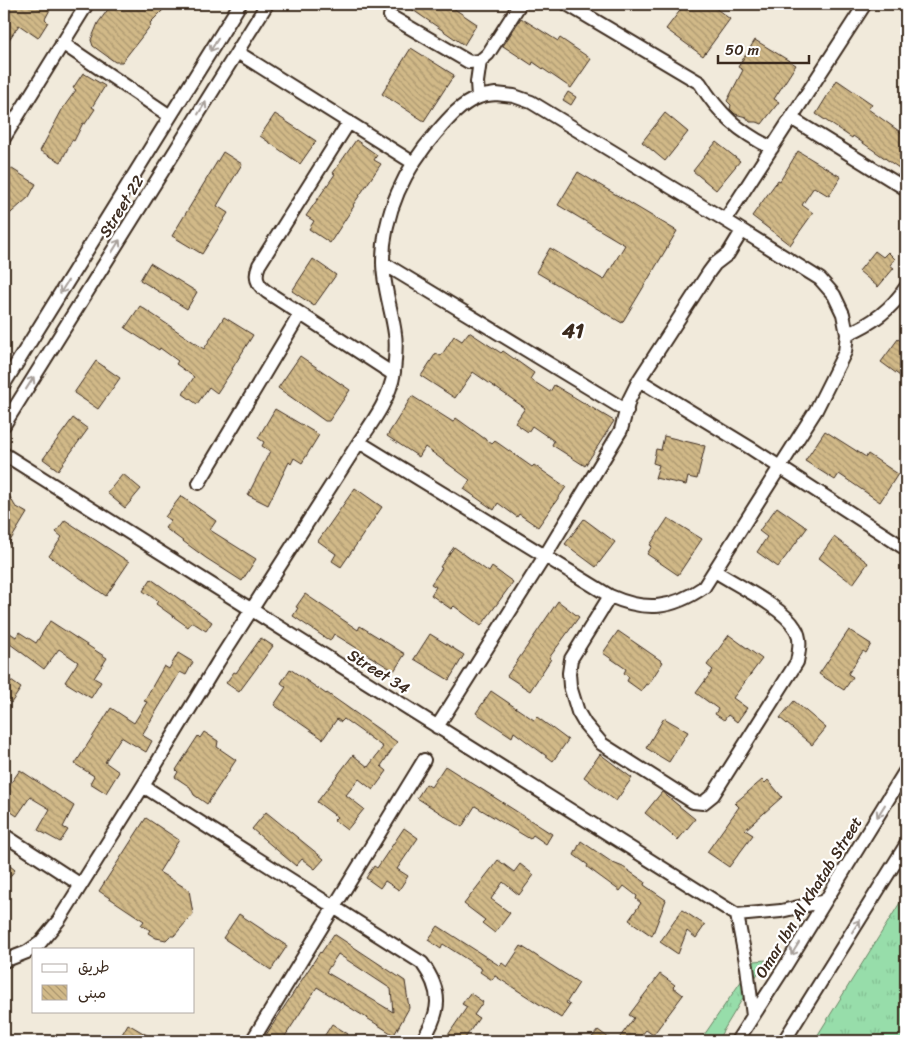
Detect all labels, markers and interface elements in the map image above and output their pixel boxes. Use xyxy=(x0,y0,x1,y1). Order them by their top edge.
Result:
scale bar xyxy=(718,32,809,64)
text: 50 m xyxy=(725,37,760,63)
one-way arrow xyxy=(209,38,219,52)
one-way arrow xyxy=(197,101,207,115)
street label: Street 22 xyxy=(91,169,152,243)
one-way arrow xyxy=(111,239,121,253)
one-way arrow xyxy=(58,280,68,294)
district label: 41 xyxy=(561,312,584,350)
one-way arrow xyxy=(25,377,35,391)
street label: Street 34 xyxy=(342,641,416,702)
one-way arrow xyxy=(875,804,885,818)
street label: Omar Ibn Al Khatab Street xyxy=(747,810,870,984)
one-way arrow xyxy=(851,919,861,933)
one-way arrow xyxy=(790,942,800,956)
legend xyxy=(32,948,195,1012)
text: طريق xyxy=(78,954,110,980)
text: مبنى xyxy=(78,980,106,1006)

